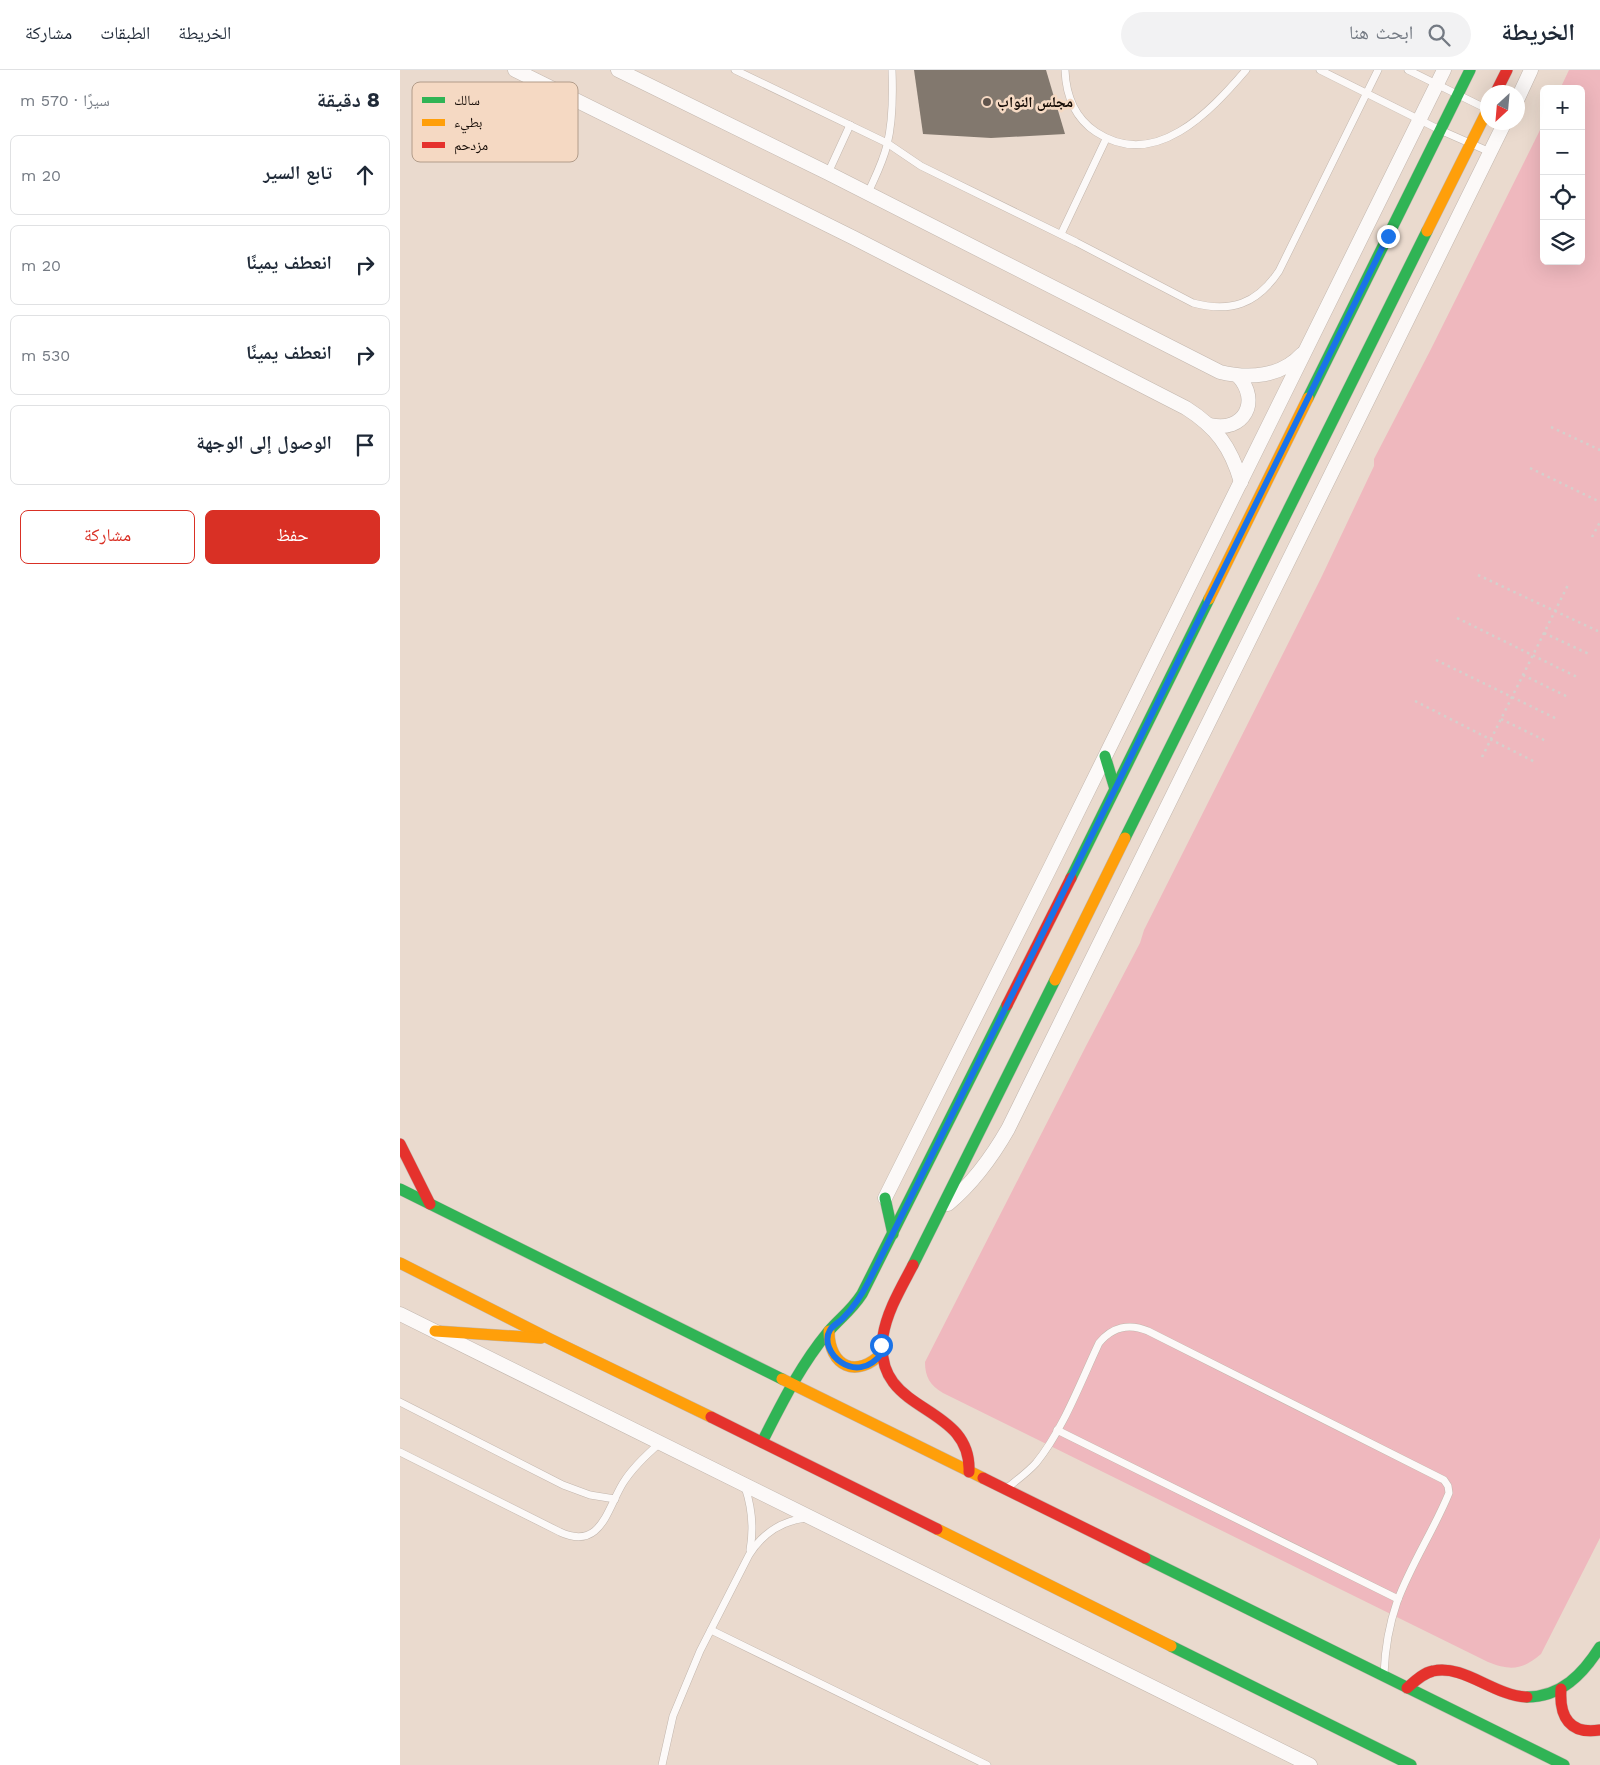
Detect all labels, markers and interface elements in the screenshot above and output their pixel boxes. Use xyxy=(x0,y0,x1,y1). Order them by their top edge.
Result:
search box xyxy=(1121,12,1471,57)
text: الخريطة xyxy=(1501,18,1575,46)
text: ابحث هنا xyxy=(1349,21,1413,44)
icon: search xyxy=(1425,21,1453,49)
text: مشاركة xyxy=(25,22,72,43)
text: الطبقات xyxy=(100,22,150,43)
text: الخريطة xyxy=(178,22,231,43)
legend xyxy=(412,82,578,162)
north arrow xyxy=(1480,85,1525,130)
map controls xyxy=(1540,85,1585,265)
button: + xyxy=(1540,85,1585,130)
text: 8 دقيقة xyxy=(317,87,380,112)
text: سيرًا · 570 m xyxy=(20,91,110,110)
text: سالك xyxy=(454,92,480,108)
place label: مجلس النواب xyxy=(997,93,1073,111)
marker: مجلس النواب xyxy=(981,96,993,108)
text: بطيء xyxy=(454,114,483,134)
button: − xyxy=(1540,130,1585,175)
text: مزدحم xyxy=(454,137,488,155)
text: تابع السير xyxy=(263,161,332,184)
icon: ahead xyxy=(351,161,379,189)
text: 20 m xyxy=(21,166,61,185)
button: locate xyxy=(1540,175,1585,220)
button: layers xyxy=(1540,220,1585,265)
route end xyxy=(1377,225,1400,248)
text: انعطف يمينًا xyxy=(246,251,332,274)
icon: right xyxy=(351,251,379,279)
text: 20 m xyxy=(21,256,61,275)
text: انعطف يمينًا xyxy=(246,341,332,364)
icon: right xyxy=(351,341,379,369)
text: 530 m xyxy=(21,346,70,365)
text: الوصول إلى الوجهة xyxy=(196,431,332,454)
icon: arrive xyxy=(351,431,379,459)
button: مشاركة xyxy=(20,510,195,564)
button: حفظ xyxy=(205,510,380,564)
route start xyxy=(870,1334,893,1357)

